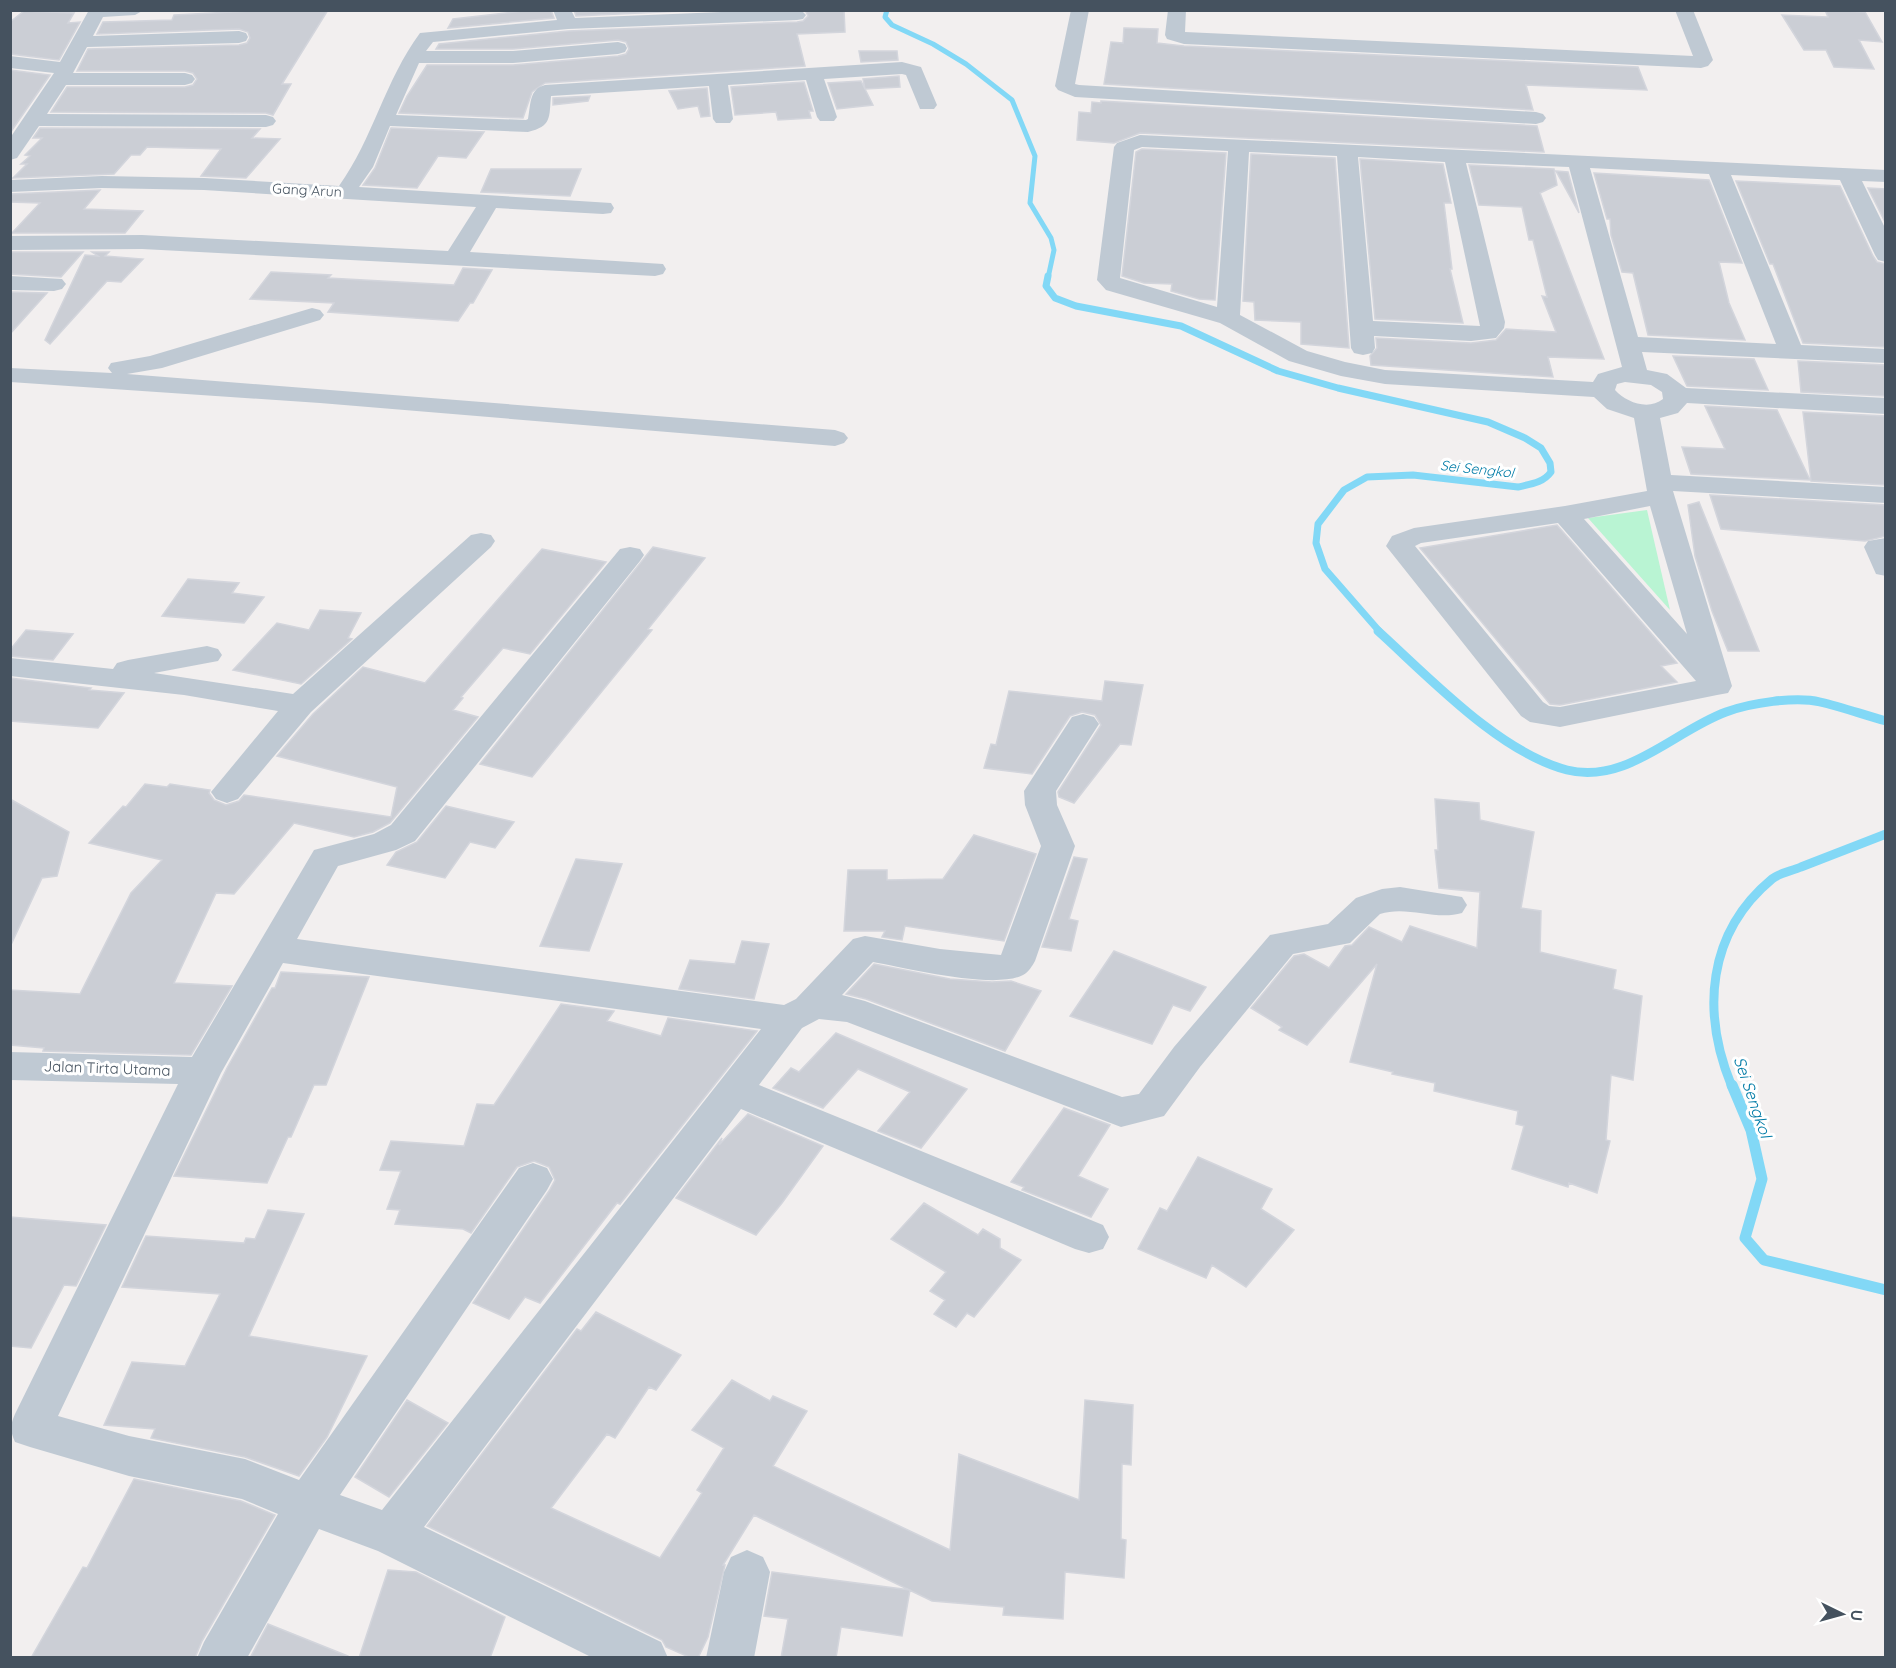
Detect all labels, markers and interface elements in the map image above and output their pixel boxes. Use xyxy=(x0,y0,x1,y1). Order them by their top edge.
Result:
street label: Gang Arun xyxy=(272,179,342,201)
water label: Sei Sengkol xyxy=(1439,456,1517,482)
water label: Sei Sengkol xyxy=(1730,1054,1777,1142)
street label: Jalan Tirta Utama xyxy=(43,1056,171,1080)
north arrow xyxy=(1812,1584,1872,1644)
text: U xyxy=(1846,1609,1867,1622)

